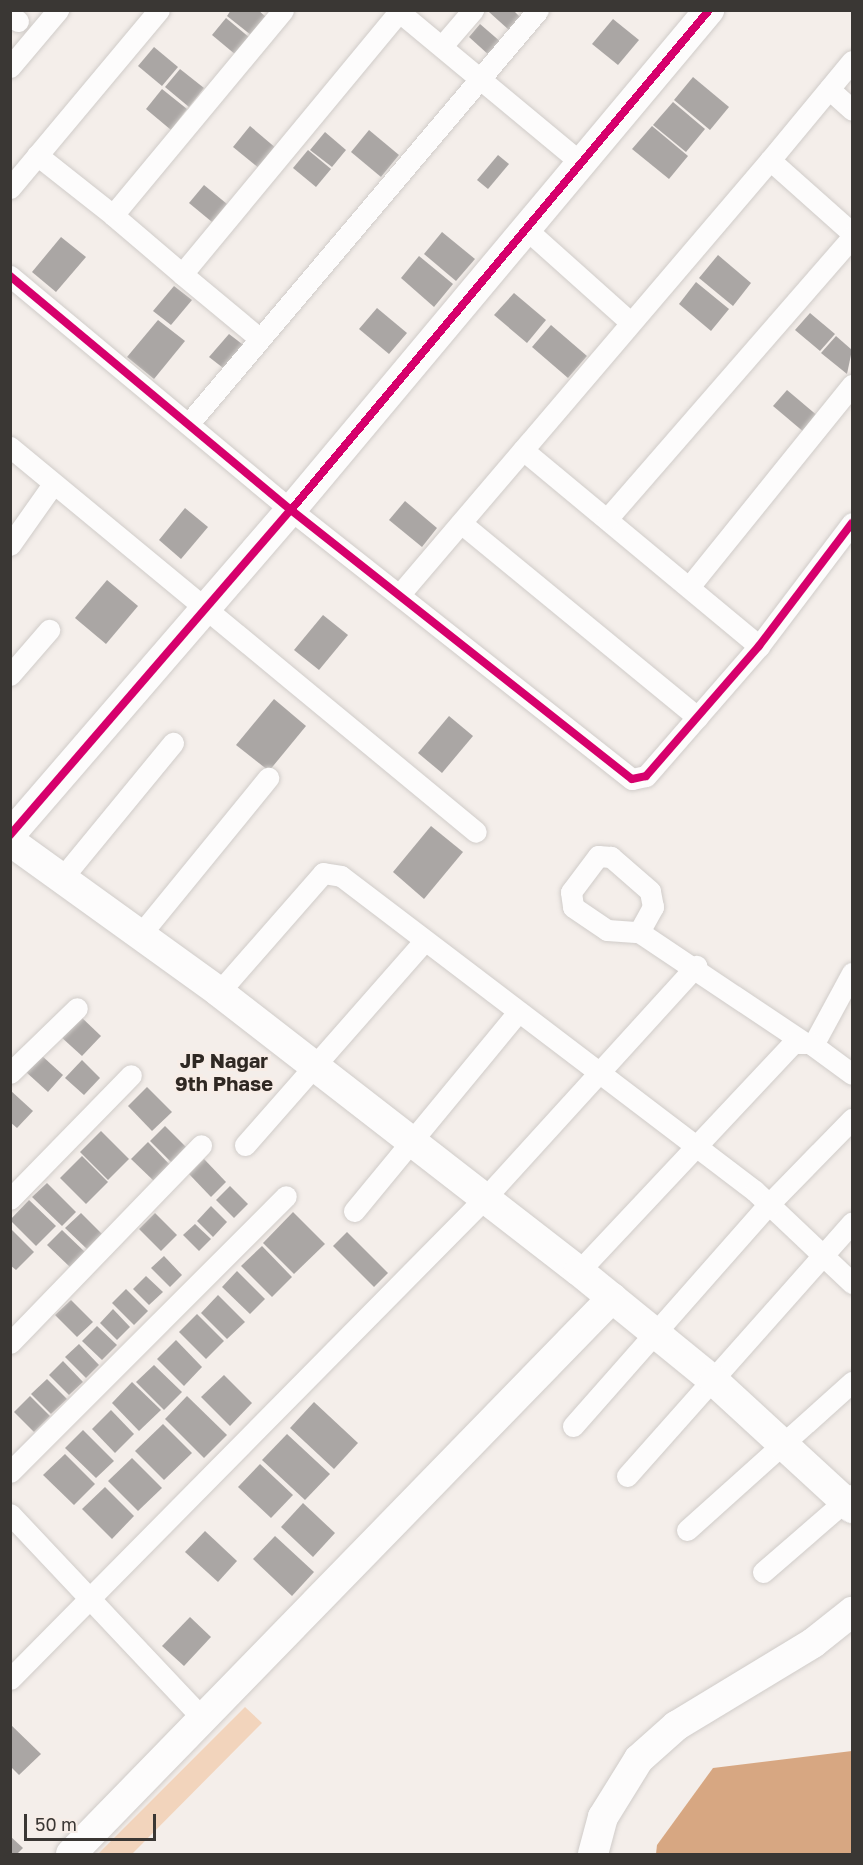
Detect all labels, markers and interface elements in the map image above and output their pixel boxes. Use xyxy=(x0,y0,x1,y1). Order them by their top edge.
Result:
district label: JP Nagar 9th Phase xyxy=(175,1049,273,1096)
scale bar xyxy=(27,1802,159,1840)
text: 50 m xyxy=(35,1813,77,1835)

